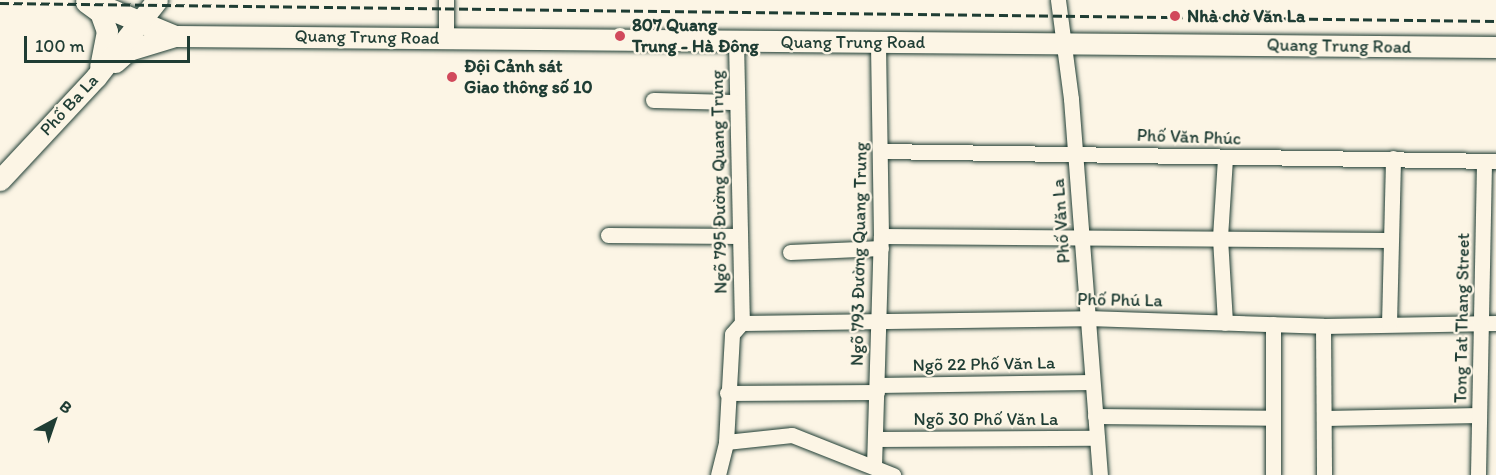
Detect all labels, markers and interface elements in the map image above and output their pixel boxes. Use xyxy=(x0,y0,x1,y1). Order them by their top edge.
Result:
place label: Nhà chờ Văn La xyxy=(1187,5,1305,27)
marker: Nhà chờ Văn La xyxy=(1168,9,1182,23)
place label: 807 Quang Trung - Hà Đông xyxy=(632,15,759,57)
scale bar xyxy=(27,24,194,62)
street label: Quang Trung Road xyxy=(295,25,439,49)
marker: 807 Quang Trung - Hà Đông xyxy=(613,29,627,43)
street label: Quang Trung Road xyxy=(782,31,924,53)
street label: Quang Trung Road xyxy=(1267,34,1411,58)
text: 100 m xyxy=(35,35,85,57)
place label: Đội Cảnh sát Giao thông số 10 xyxy=(464,56,592,98)
street label: Phố Ba La xyxy=(35,70,103,140)
marker: Đội Cảnh sát Giao thông số 10 xyxy=(445,70,459,84)
street label: Ngõ 795 Đường Quang Trung xyxy=(706,71,732,293)
street label: Phố Văn Phúc xyxy=(1136,124,1242,150)
street label: Ngõ 793 Đường Quang Trung xyxy=(846,143,872,365)
street label: Phố Văn La xyxy=(1047,178,1075,264)
street label: Tong Tat Thang Street xyxy=(1450,233,1474,403)
street label: Phố Phú La xyxy=(1077,288,1163,312)
street label: Ngõ 22 Phố Văn La xyxy=(912,352,1056,376)
north arrow xyxy=(24,391,84,451)
text: B xyxy=(56,396,76,417)
street label: Ngõ 30 Phố Văn La xyxy=(914,408,1058,430)

